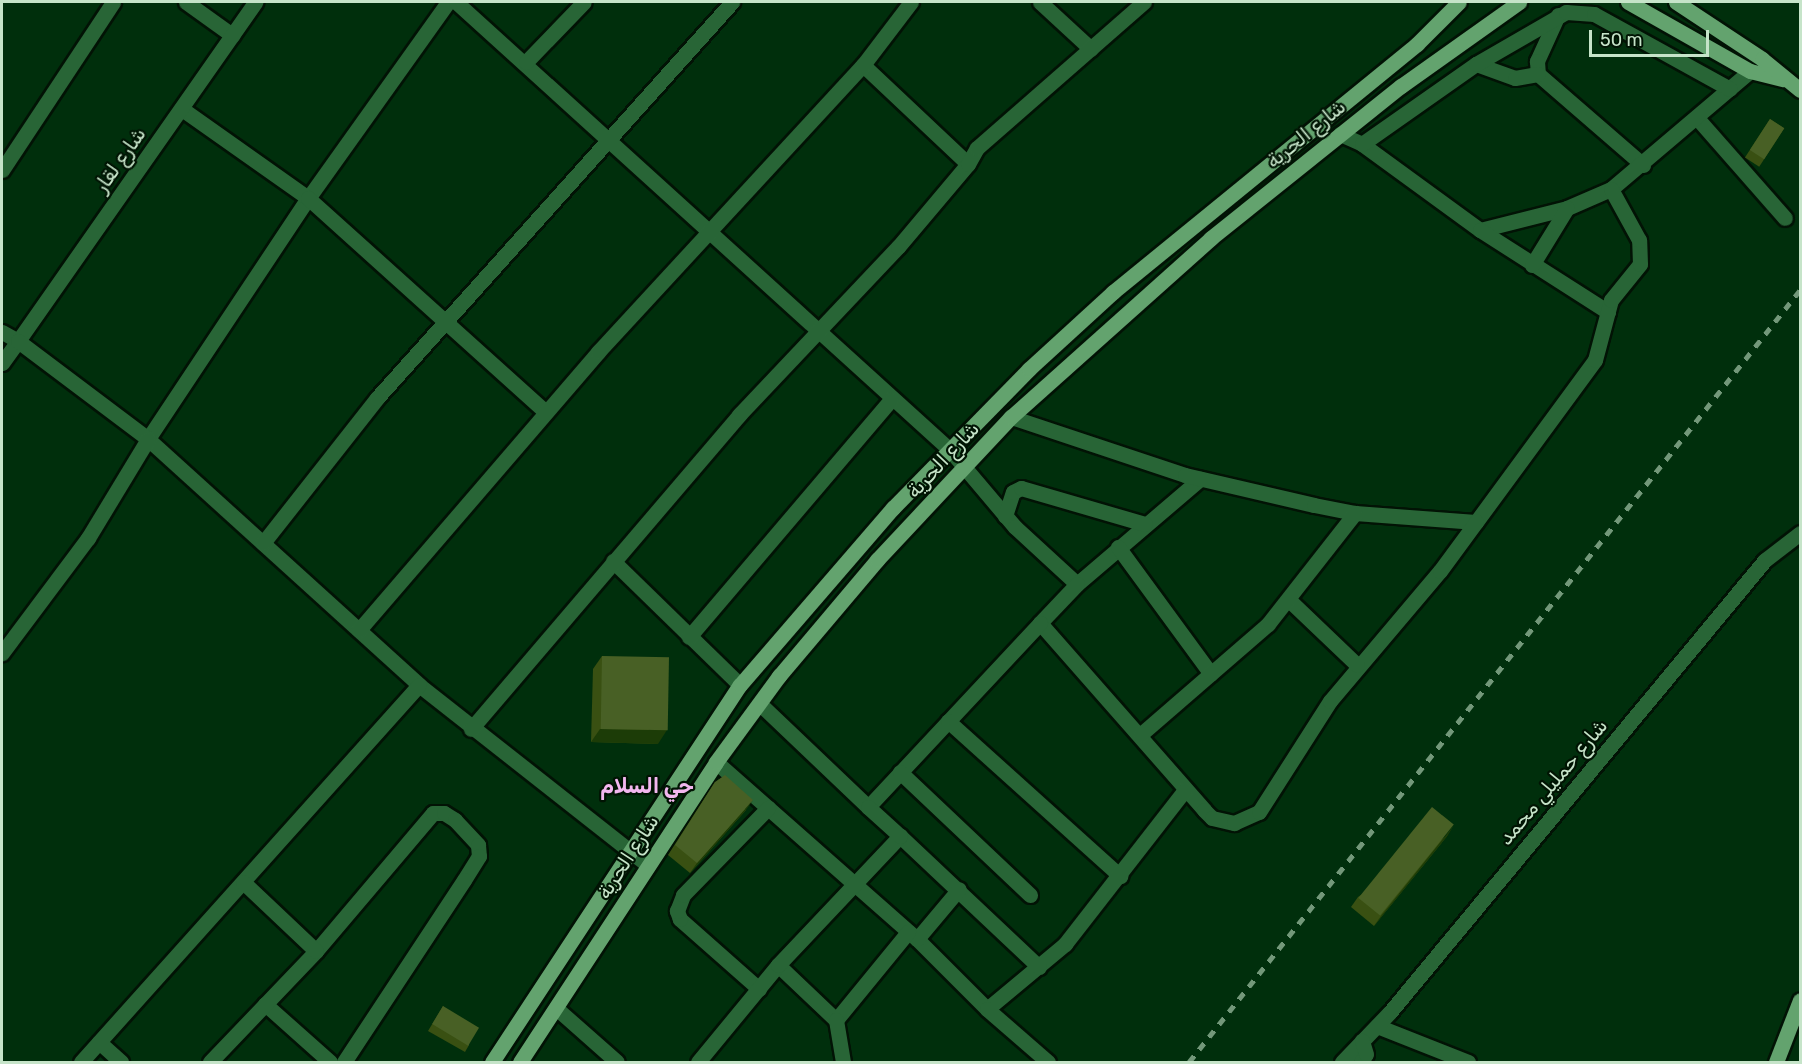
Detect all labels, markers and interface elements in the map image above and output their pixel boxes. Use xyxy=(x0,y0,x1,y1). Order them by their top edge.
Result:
scale bar xyxy=(1592,18,1712,56)
text: 50 m xyxy=(1600,29,1643,51)
street label: شارع الحرية xyxy=(1261,95,1351,173)
street label: شارع لقار xyxy=(89,123,151,197)
street label: شارع الحرية xyxy=(902,417,984,503)
street label: شارع حمليلي محمد xyxy=(1493,714,1613,850)
district label: حي السلام xyxy=(600,773,694,799)
street label: شارع الحرية xyxy=(592,811,664,903)

